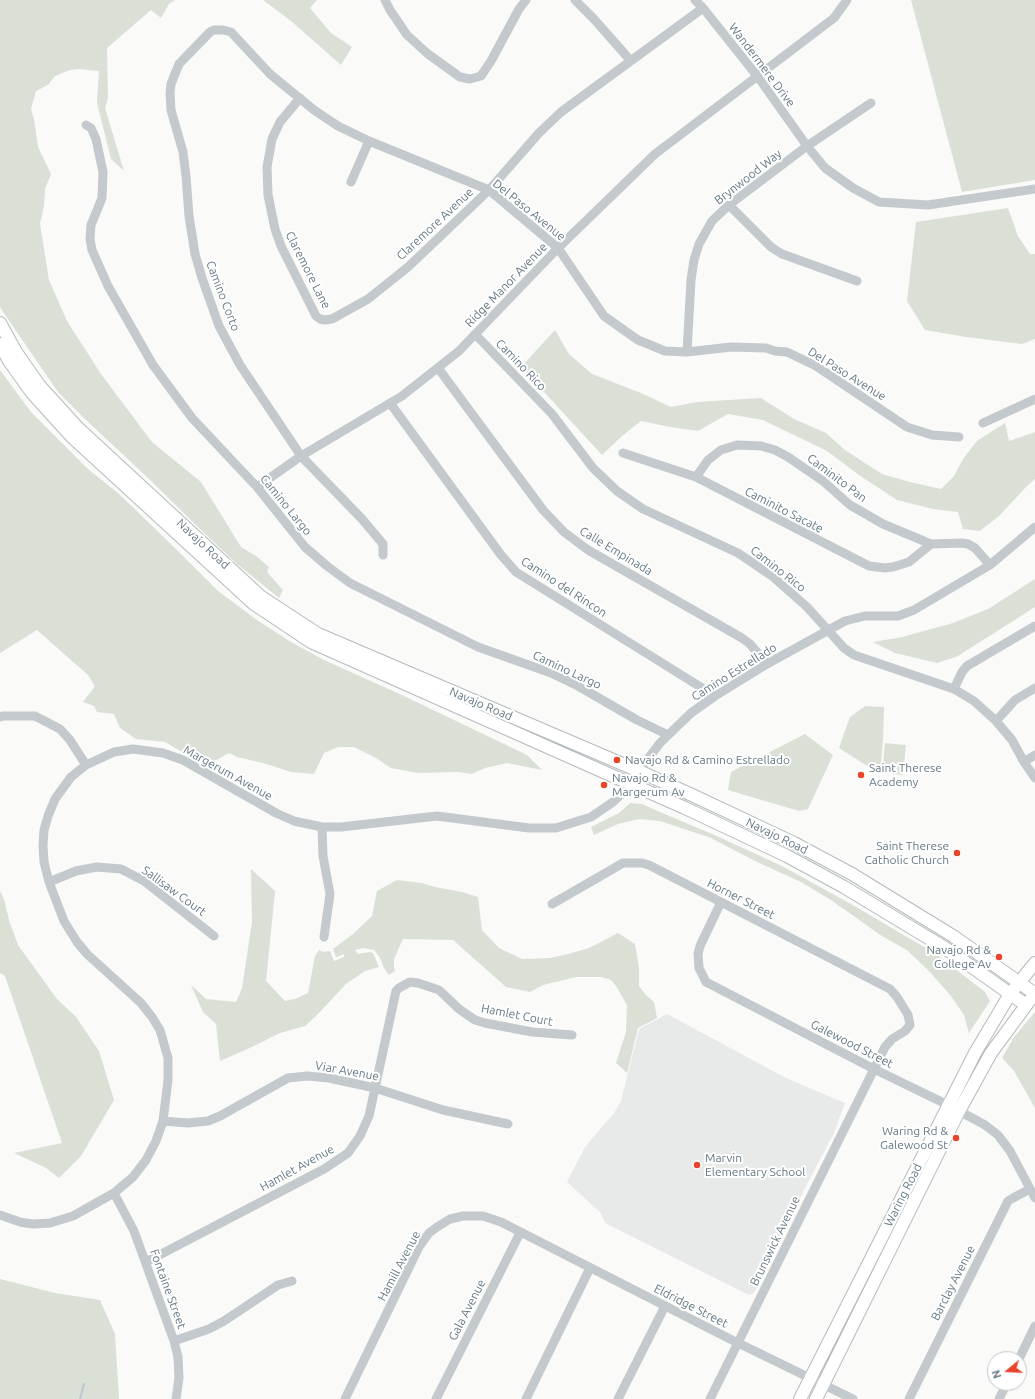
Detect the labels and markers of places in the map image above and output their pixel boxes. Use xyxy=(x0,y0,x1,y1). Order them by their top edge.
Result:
place label: Navajo Rd & Camino Estrellado xyxy=(625,753,790,767)
marker: Navajo Rd & Camino Estrellado xyxy=(612,755,622,765)
place label: Saint Therese Academy xyxy=(869,761,942,789)
marker: Saint Therese Academy xyxy=(856,770,866,780)
place label: Navajo Rd & Margerum Av xyxy=(612,771,685,799)
marker: Navajo Rd & Margerum Av xyxy=(599,780,609,790)
place label: Saint Therese Catholic Church xyxy=(864,839,949,867)
marker: Saint Therese Catholic Church xyxy=(952,848,962,858)
place label: Navajo Rd & College Av xyxy=(927,943,991,971)
marker: Navajo Rd & College Av xyxy=(994,952,1004,962)
place label: Waring Rd & Galewood St xyxy=(880,1124,948,1152)
marker: Waring Rd & Galewood St xyxy=(951,1133,961,1143)
place label: Marvin Elementary School xyxy=(705,1151,805,1179)
marker: Marvin Elementary School xyxy=(692,1160,702,1170)

